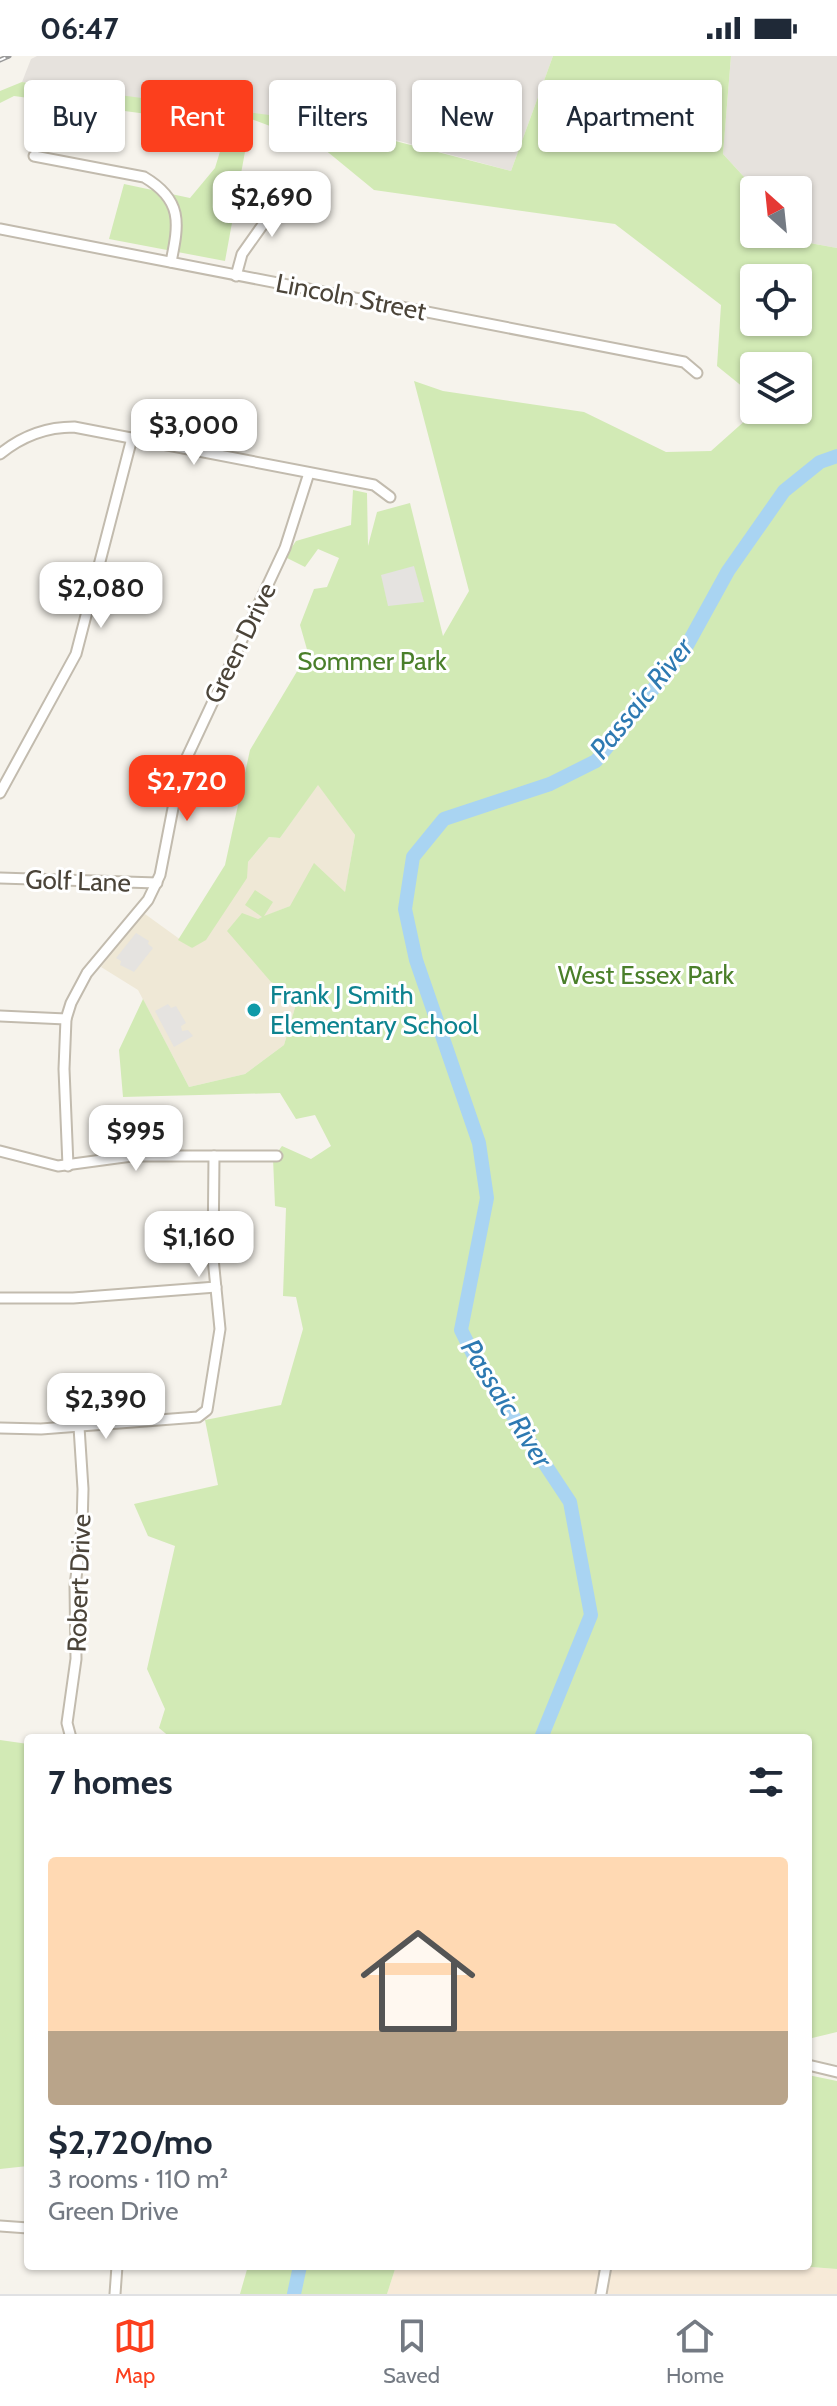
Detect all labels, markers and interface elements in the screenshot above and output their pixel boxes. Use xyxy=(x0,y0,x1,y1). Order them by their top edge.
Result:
text: 06:47 xyxy=(40,10,119,47)
chip: Buy xyxy=(24,80,125,152)
chip: Rent xyxy=(141,80,253,152)
chip: Filters xyxy=(269,80,396,152)
chip: New xyxy=(412,80,522,152)
chip: Apartment xyxy=(538,80,722,152)
pin: $2,690 xyxy=(207,171,337,239)
north arrow xyxy=(740,176,812,248)
map controls xyxy=(740,176,812,424)
text: $2,690 xyxy=(231,181,313,213)
button: locate xyxy=(740,264,812,336)
street label: Lincoln Street xyxy=(273,267,429,327)
button: layers xyxy=(740,352,812,424)
pin: $3,000 xyxy=(129,399,259,467)
text: $3,000 xyxy=(149,409,239,441)
pin: $2,080 xyxy=(36,562,166,630)
text: $2,080 xyxy=(57,572,145,604)
street label: Green Drive xyxy=(197,577,283,709)
water label: Passaic River xyxy=(582,630,701,765)
park label: Sommer Park xyxy=(297,645,447,677)
pin: $2,720 xyxy=(122,755,252,823)
text: $2,720 xyxy=(147,765,227,797)
street label: Golf Lane xyxy=(25,863,131,899)
park label: West Essex Park xyxy=(558,959,734,991)
place label: Frank J Smith Elementary School xyxy=(270,979,478,1041)
marker: Frank J Smith Elementary School xyxy=(245,1001,263,1019)
pin: $995 xyxy=(89,1105,183,1173)
text: $995 xyxy=(107,1115,165,1147)
pin: $1,160 xyxy=(134,1211,264,1279)
text: $1,160 xyxy=(163,1221,235,1253)
water label: Passaic River xyxy=(454,1332,561,1475)
pin: $2,390 xyxy=(41,1373,171,1441)
text: $2,390 xyxy=(65,1383,147,1415)
street label: Robert Drive xyxy=(61,1513,97,1653)
icon: filters xyxy=(744,1760,788,1804)
text: 7 homes xyxy=(48,1761,173,1803)
icon: home xyxy=(346,1909,490,2053)
text: $2,720/mo xyxy=(48,2121,213,2163)
text: 3 rooms · 110 m² xyxy=(48,2163,228,2195)
text: Green Drive xyxy=(48,2195,179,2227)
tab: Map xyxy=(113,2314,157,2389)
tab: Saved xyxy=(383,2314,440,2389)
tab: Home xyxy=(666,2314,724,2389)

